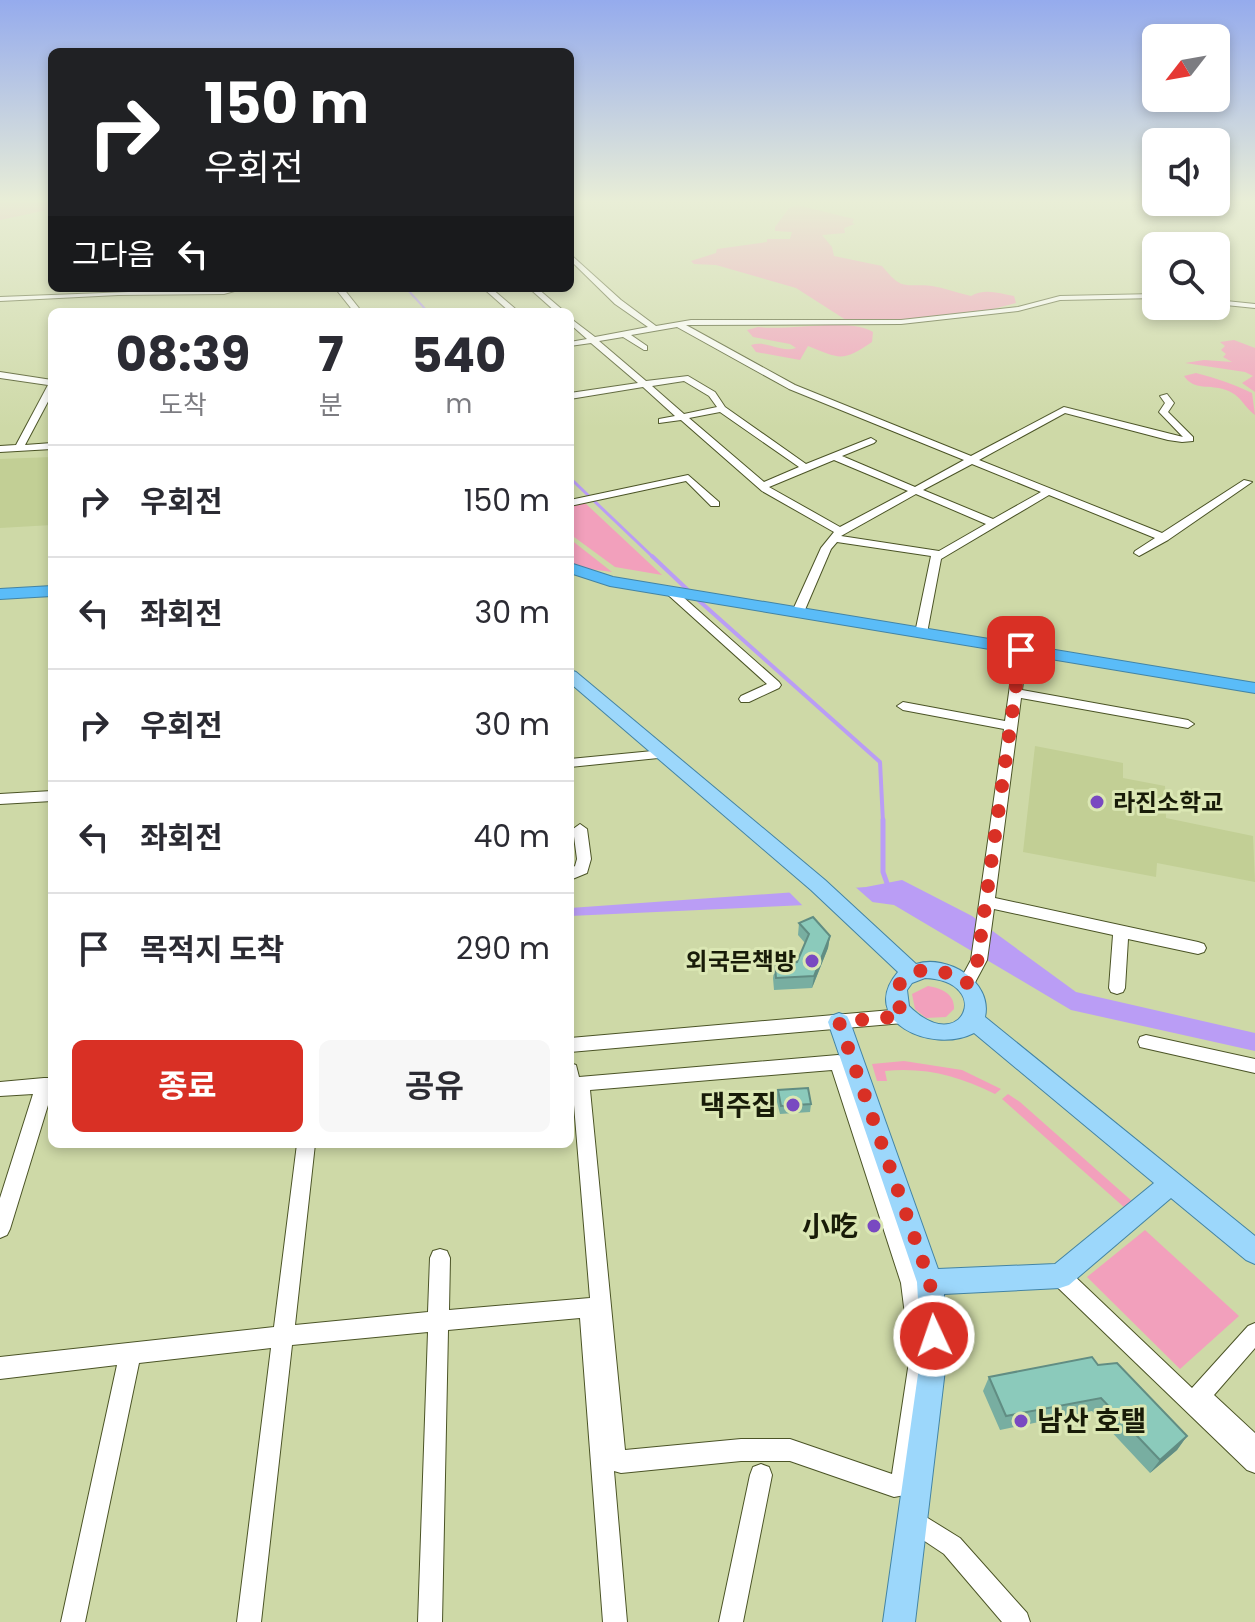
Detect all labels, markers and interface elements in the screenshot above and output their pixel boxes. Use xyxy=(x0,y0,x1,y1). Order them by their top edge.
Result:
north arrow xyxy=(1142,24,1230,112)
map controls xyxy=(1142,24,1230,320)
text: 150 m xyxy=(204,64,369,143)
icon: right xyxy=(72,80,176,184)
button: sound xyxy=(1142,128,1230,216)
text: 우회전 xyxy=(204,142,303,193)
icon: left xyxy=(171,232,215,276)
button: search xyxy=(1142,232,1230,320)
text: 그다음 xyxy=(72,233,155,276)
text: 08:39 xyxy=(116,321,250,388)
text: 7 xyxy=(318,321,344,388)
text: 540 xyxy=(411,322,506,389)
text: m xyxy=(445,386,472,422)
text: 도착 xyxy=(159,387,207,423)
text: 분 xyxy=(319,387,343,423)
icon: right xyxy=(72,479,116,523)
text: 150 m xyxy=(464,479,550,522)
text: 우회전 xyxy=(140,480,223,523)
icon: left xyxy=(72,591,116,635)
text: 30 m xyxy=(475,591,550,634)
text: 좌회전 xyxy=(140,592,223,635)
pin xyxy=(987,616,1055,684)
icon: arrive xyxy=(999,628,1043,672)
icon: right xyxy=(72,703,116,747)
text: 30 m xyxy=(475,703,550,746)
text: 우회전 xyxy=(140,704,223,747)
place label: 라진소학교 xyxy=(1113,786,1223,819)
marker: 라진소학교 xyxy=(1088,793,1106,811)
icon: left xyxy=(72,815,116,859)
text: 40 m xyxy=(473,815,550,858)
text: 좌회전 xyxy=(140,816,223,859)
icon: arrive xyxy=(72,927,116,971)
text: 290 m xyxy=(456,927,550,970)
text: 목적지 도착 xyxy=(140,928,284,971)
place label: 외국믄책방 xyxy=(686,945,796,978)
marker: 외국믄책방 xyxy=(803,952,821,970)
button: 종료 xyxy=(72,1040,303,1132)
button: 공유 xyxy=(319,1040,550,1132)
place label: 댁주집 xyxy=(700,1086,777,1125)
marker: 댁주집 xyxy=(784,1096,802,1114)
place label: 小吃 xyxy=(802,1207,858,1246)
marker: 小吃 xyxy=(865,1217,883,1235)
position arrow xyxy=(892,1294,976,1378)
place label: 남산 호탤 xyxy=(1037,1402,1146,1441)
marker: 남산 호탤 xyxy=(1012,1412,1030,1430)

